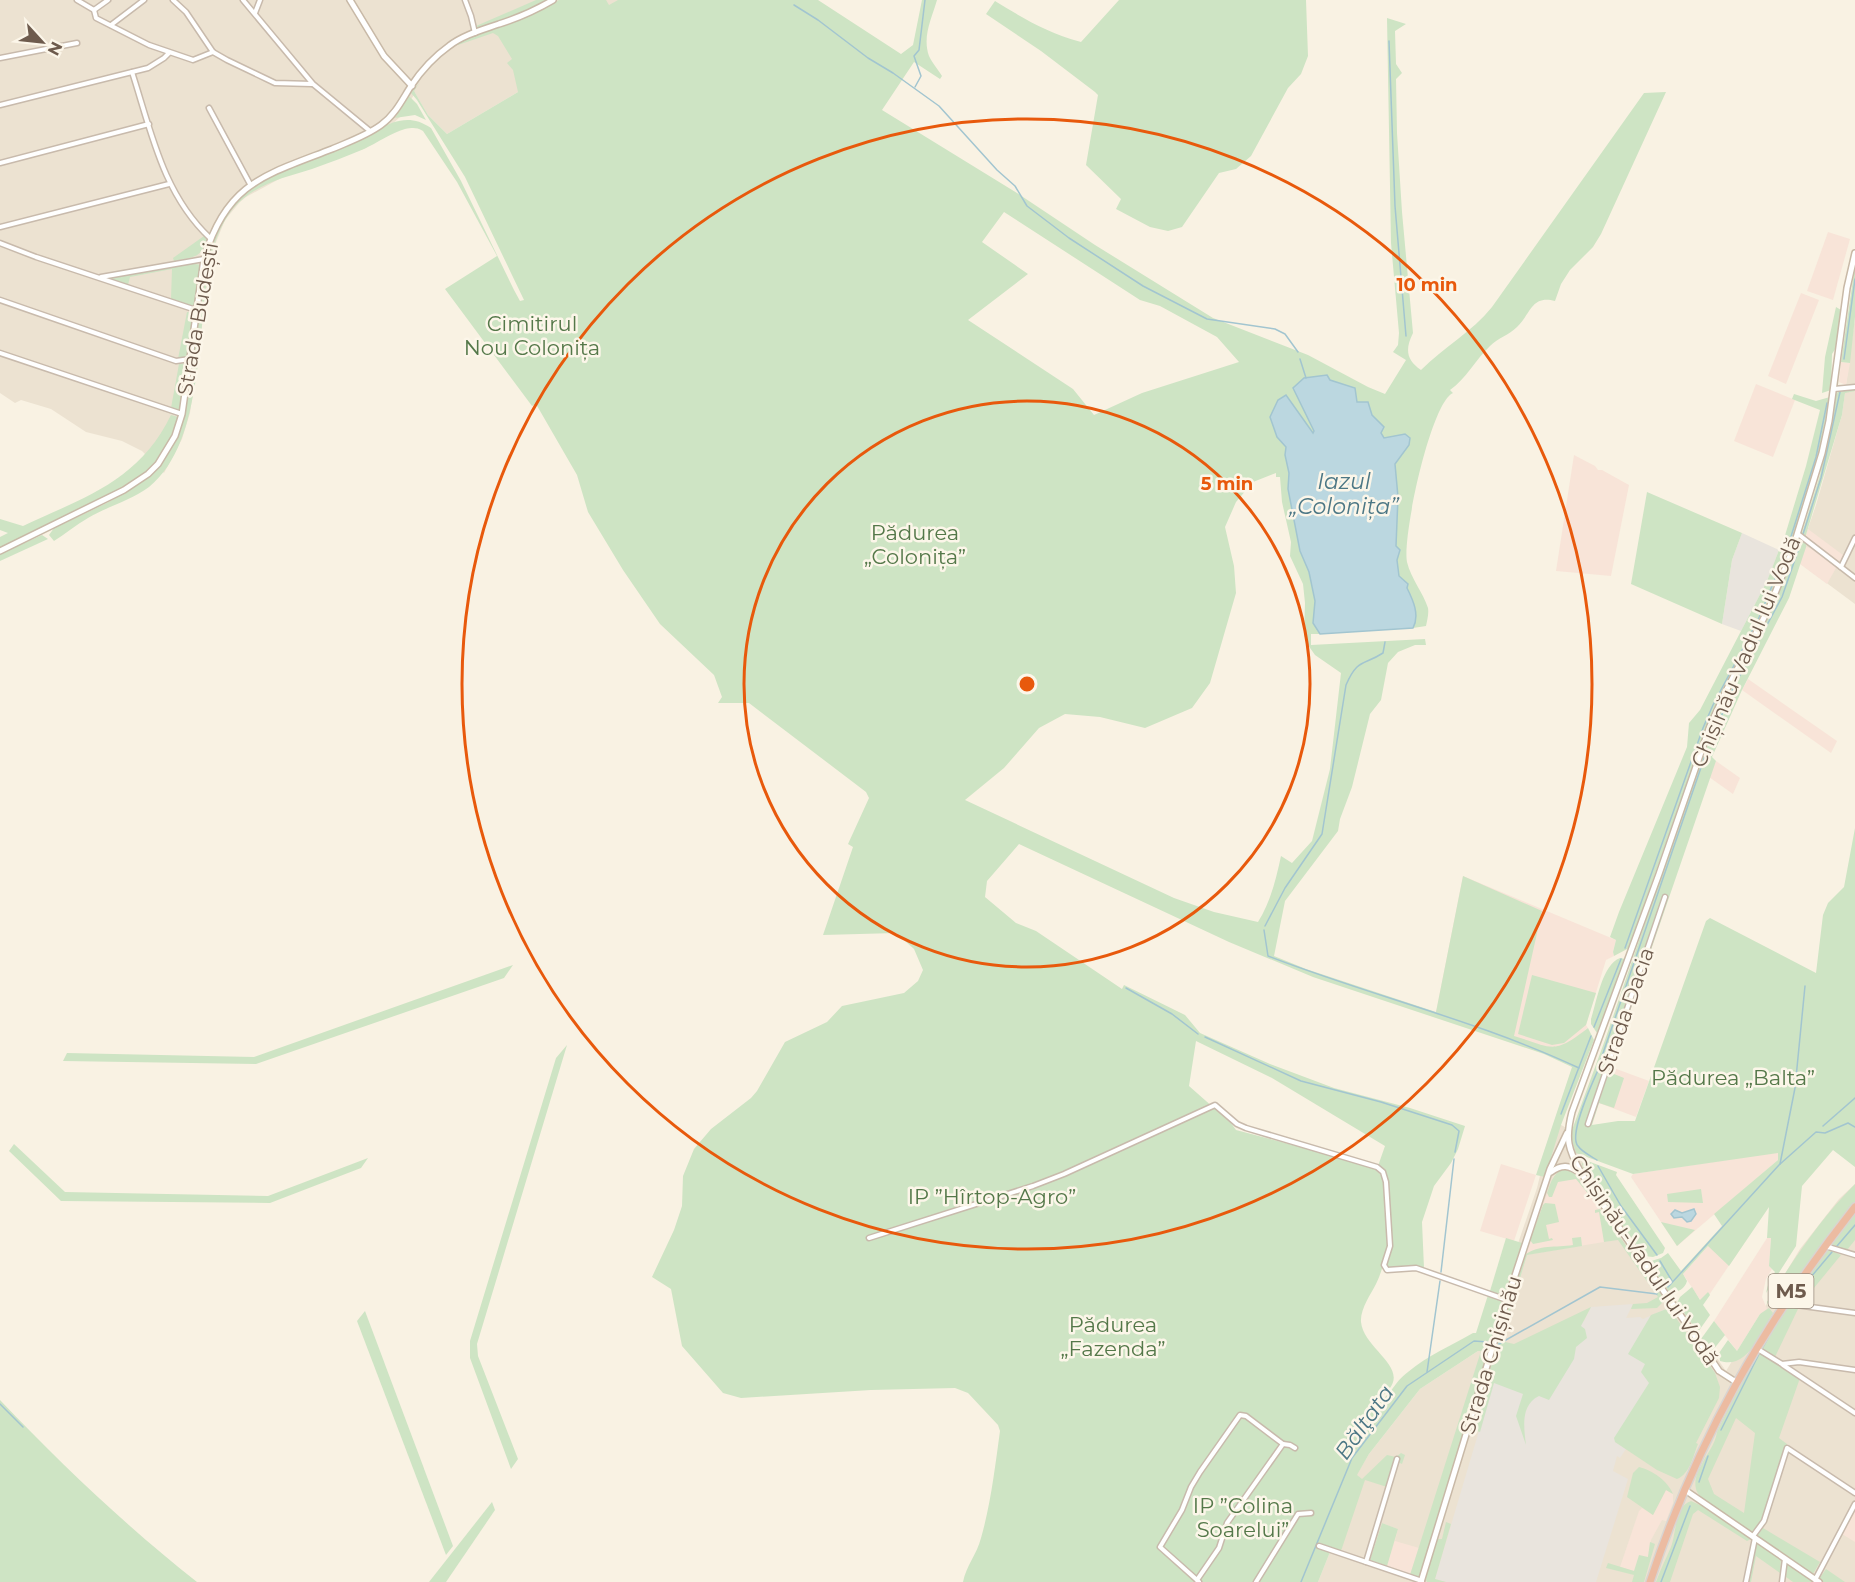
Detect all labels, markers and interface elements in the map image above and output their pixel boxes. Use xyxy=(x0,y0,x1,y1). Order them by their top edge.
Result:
north arrow xyxy=(12,12,72,72)
text: N xyxy=(44,39,66,59)
street label: Strada Budești xyxy=(172,241,224,397)
text: 10 min xyxy=(1396,274,1458,296)
park label: Cimitirul Nou Colonița xyxy=(464,311,600,361)
water label: Iazul „Colonița” xyxy=(1288,468,1400,520)
text: 5 min xyxy=(1201,473,1253,495)
park label: Pădurea „Colonița” xyxy=(864,520,966,570)
street label: Chișinău-Vadul lui Vodă xyxy=(1685,533,1807,771)
centre of rings xyxy=(1017,674,1037,694)
street label: Strada Dacia xyxy=(1592,944,1659,1078)
park label: Pădurea „Balta” xyxy=(1651,1065,1815,1090)
street label: Chișinău-Vadul lui Vodă xyxy=(1564,1150,1724,1370)
park label: IP ”Hîrtop-Agro” xyxy=(908,1184,1076,1209)
street label: Strada Chișinău xyxy=(1454,1272,1528,1438)
road number: M5 xyxy=(1768,1274,1814,1308)
park label: Pădurea „Fazenda” xyxy=(1060,1312,1166,1361)
water label: Bălţata xyxy=(1329,1380,1400,1465)
park label: IP ”Colina Soarelui” xyxy=(1193,1493,1293,1542)

